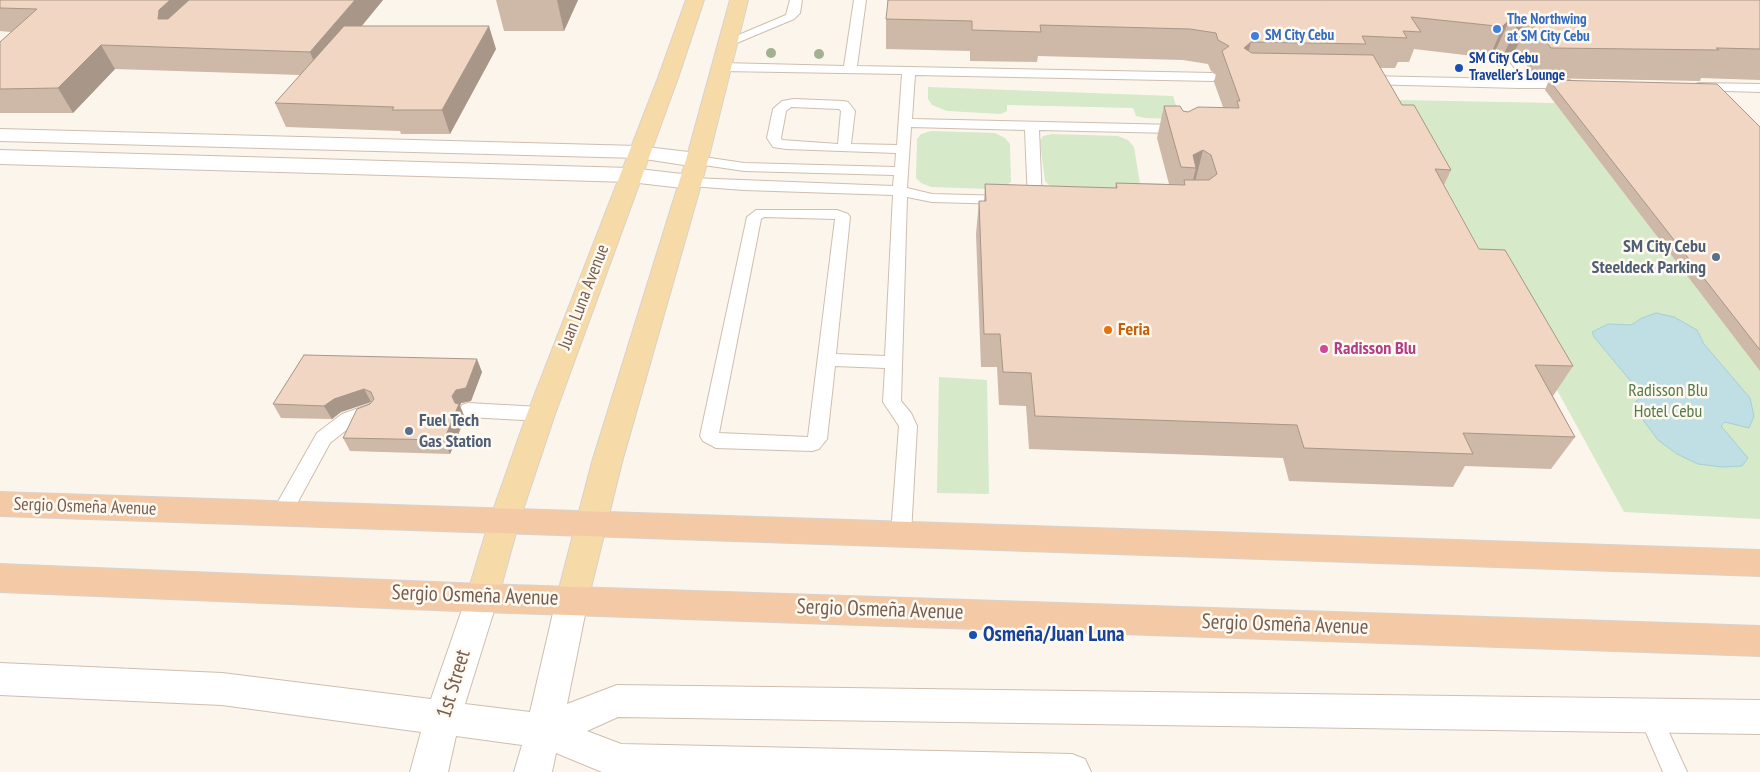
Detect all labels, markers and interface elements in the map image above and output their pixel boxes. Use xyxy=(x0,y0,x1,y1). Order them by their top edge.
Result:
place label: The Northwing at SM City Cebu xyxy=(1507,11,1590,46)
marker: The Northwing at SM City Cebu xyxy=(1491,23,1503,35)
place label: SM City Cebu xyxy=(1265,27,1334,45)
marker: SM City Cebu xyxy=(1249,30,1261,42)
place label: SM City Cebu Traveller’s Lounge xyxy=(1469,50,1565,85)
marker: SM City Cebu Traveller’s Lounge xyxy=(1453,62,1465,74)
place label: SM City Cebu Steeldeck Parking xyxy=(1592,236,1706,278)
street label: Juan Luna Avenue xyxy=(554,242,614,352)
marker: SM City Cebu Steeldeck Parking xyxy=(1710,251,1722,263)
place label: Feria xyxy=(1118,319,1150,341)
marker: Feria xyxy=(1102,324,1114,336)
place label: Radisson Blu xyxy=(1334,338,1416,360)
marker: Radisson Blu xyxy=(1318,343,1330,355)
park label: Radisson Blu Hotel Cebu xyxy=(1628,380,1708,422)
place label: Fuel Tech Gas Station xyxy=(419,410,491,452)
marker: Fuel Tech Gas Station xyxy=(403,425,415,437)
street label: Sergio Osmeña Avenue xyxy=(13,494,157,520)
street label: Sergio Osmeña Avenue xyxy=(391,580,559,612)
street label: Sergio Osmeña Avenue xyxy=(796,594,964,626)
street label: Sergio Osmeña Avenue xyxy=(1201,609,1369,641)
place label: Osmeña/Juan Luna xyxy=(983,622,1125,648)
marker: Osmeña/Juan Luna xyxy=(967,629,979,641)
street label: 1st Street xyxy=(432,647,476,721)

